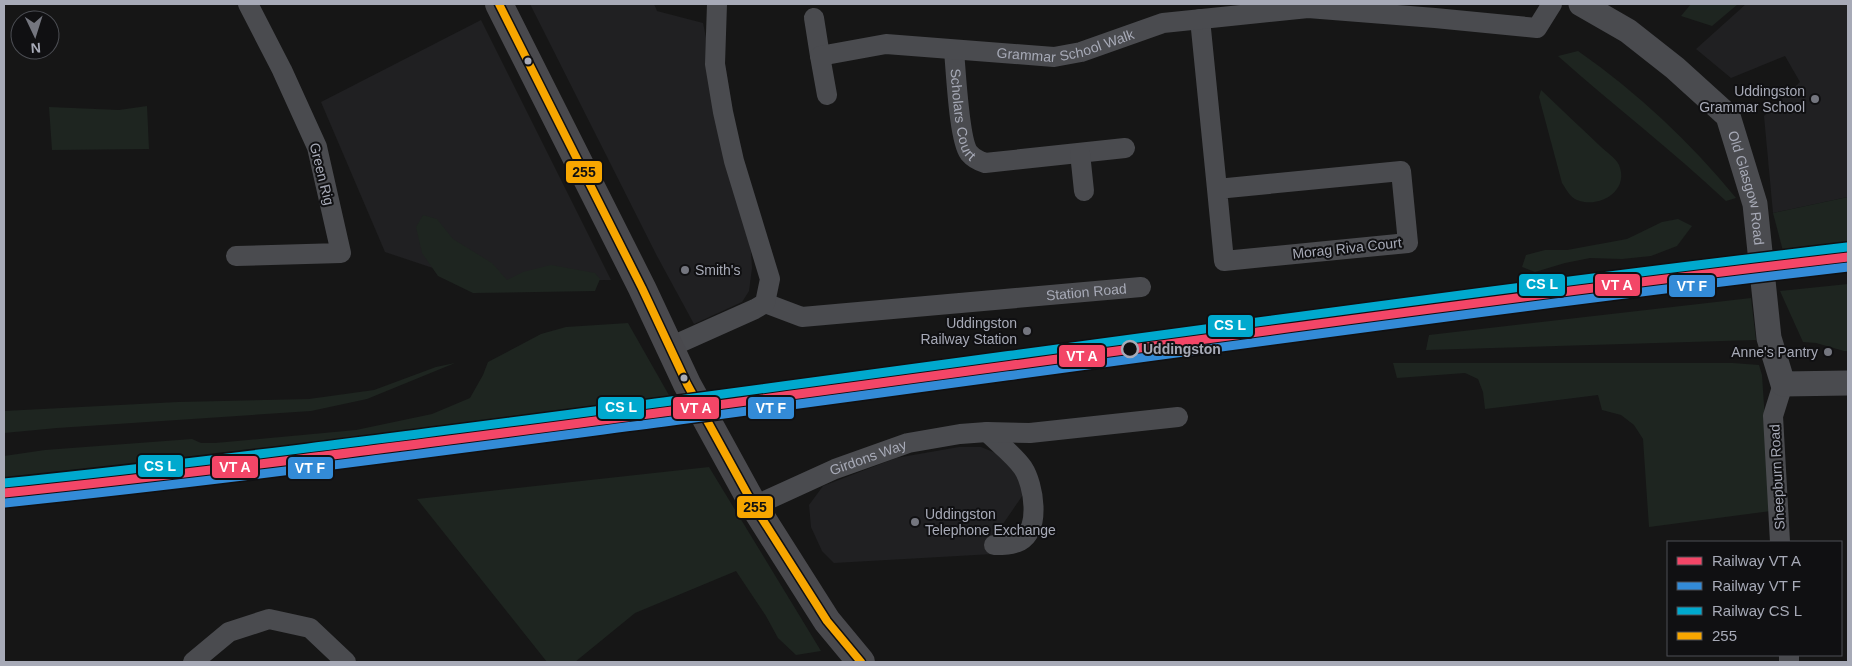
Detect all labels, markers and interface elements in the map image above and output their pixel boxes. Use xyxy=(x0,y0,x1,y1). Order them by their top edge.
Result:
north arrow xyxy=(10,10,60,60)
street label: Grammar School Walk xyxy=(996,26,1137,65)
text: N xyxy=(30,40,42,56)
unlabelled marker xyxy=(523,56,533,66)
street label: Scholars Court xyxy=(947,68,979,164)
place label: Uddingston Grammar School xyxy=(1699,83,1805,115)
marker: Uddingston Grammar School xyxy=(1809,93,1821,105)
street label: Old Glasgow Road xyxy=(1725,129,1767,246)
street label: Green Rig xyxy=(307,141,337,207)
line badge: 255 xyxy=(565,160,603,184)
text: 255 xyxy=(572,164,596,180)
street label: Morag Riva Court xyxy=(1292,234,1402,262)
place label: Smith's xyxy=(695,262,740,278)
marker: Smith's xyxy=(679,264,691,276)
line badge: CS L xyxy=(1518,273,1566,297)
line badge: VT A xyxy=(1594,273,1641,297)
line badge: VT F xyxy=(1668,274,1716,298)
text: CS L xyxy=(1526,276,1558,292)
text: VT A xyxy=(1601,277,1633,293)
text: VT F xyxy=(1677,278,1708,294)
street label: Station Road xyxy=(1045,280,1127,303)
line badge: CS L xyxy=(1207,314,1254,338)
place label: Uddingston Railway Station xyxy=(921,315,1017,347)
text: CS L xyxy=(1214,317,1246,333)
marker: Uddingston Railway Station xyxy=(1021,325,1033,337)
marker: Uddingston xyxy=(1121,340,1139,358)
place label: Uddingston xyxy=(1143,341,1221,357)
line badge: VT A xyxy=(1058,344,1106,368)
place label: Anne's Pantry xyxy=(1731,344,1818,360)
marker: Anne's Pantry xyxy=(1822,346,1834,358)
text: VT A xyxy=(1066,348,1098,364)
unlabelled marker xyxy=(679,373,689,383)
line badge: CS L xyxy=(597,396,645,420)
line badge: VT A xyxy=(672,396,720,420)
line badge: VT F xyxy=(747,396,795,420)
text: CS L xyxy=(605,399,637,415)
text: VT A xyxy=(680,400,712,416)
text: VT F xyxy=(756,400,787,416)
street label: Sheepburn Road xyxy=(1766,424,1788,530)
street label: Girdons Way xyxy=(827,436,909,478)
line badge: CS L xyxy=(137,454,184,478)
line badge: VT A xyxy=(211,455,259,479)
line badge: VT F xyxy=(287,456,334,480)
text: CS L xyxy=(144,458,176,474)
text: VT A xyxy=(219,459,251,475)
text: VT F xyxy=(295,460,326,476)
line badge: 255 xyxy=(736,495,774,519)
text: 255 xyxy=(743,499,767,515)
place label: Uddingston Telephone Exchange xyxy=(925,506,1056,538)
marker: Uddingston Telephone Exchange xyxy=(909,516,921,528)
legend xyxy=(1667,541,1842,656)
text: Railway VT A xyxy=(1712,552,1801,569)
text: Railway VT F xyxy=(1712,577,1801,594)
text: Railway CS L xyxy=(1712,602,1802,619)
text: 255 xyxy=(1712,627,1737,644)

